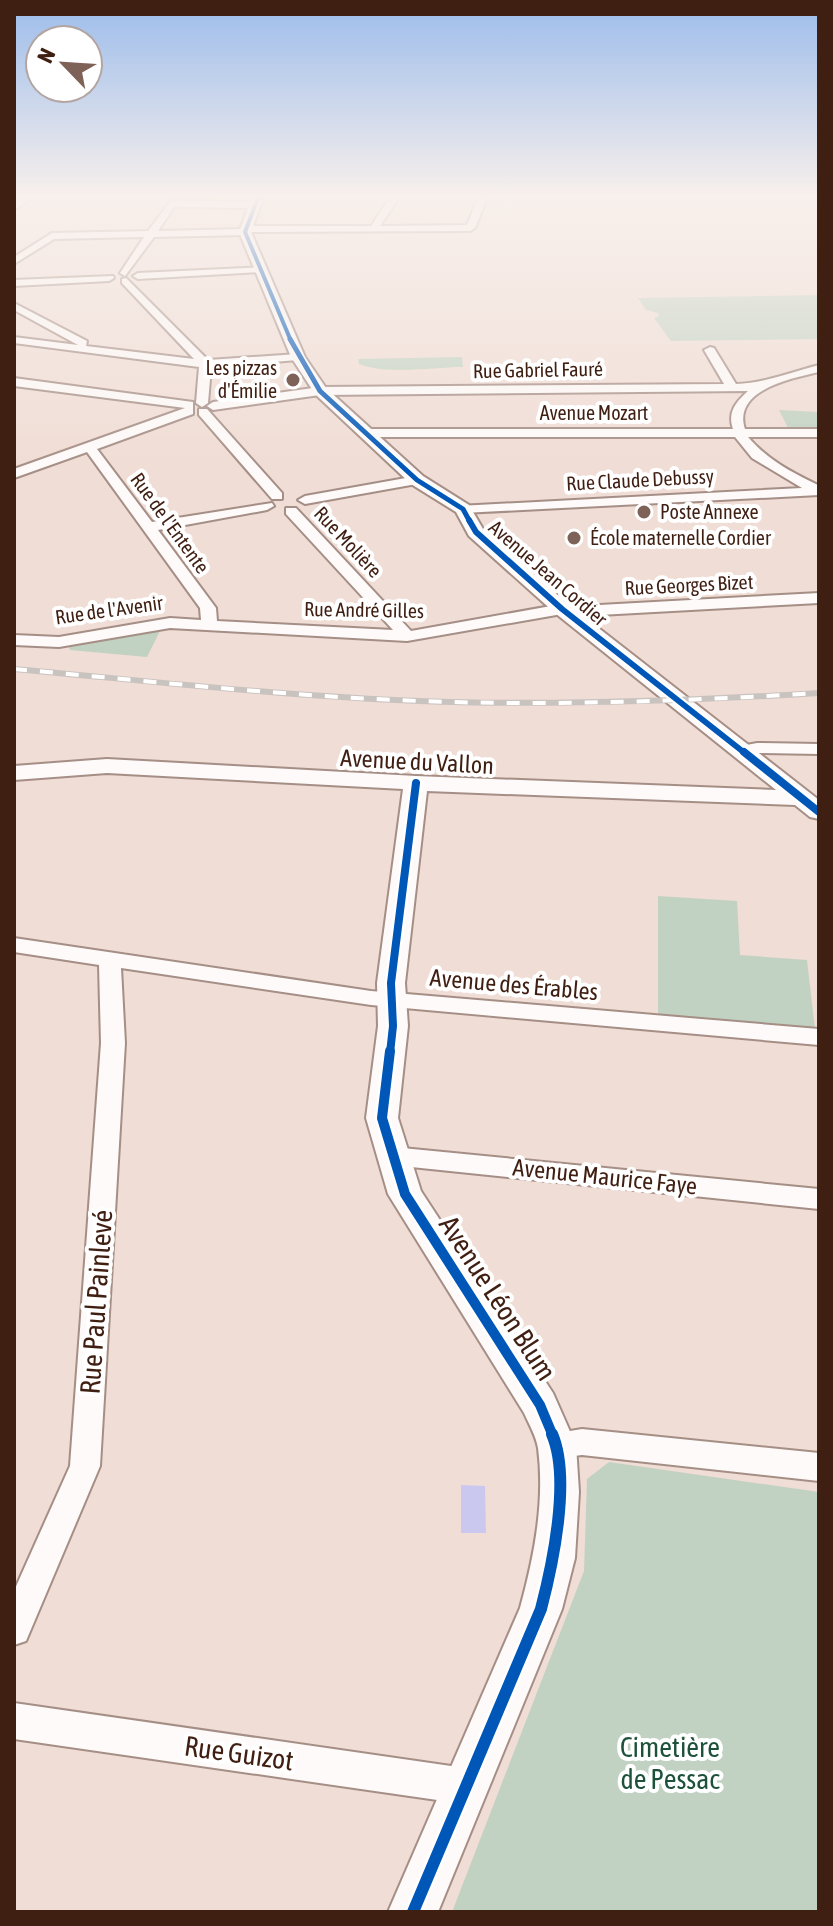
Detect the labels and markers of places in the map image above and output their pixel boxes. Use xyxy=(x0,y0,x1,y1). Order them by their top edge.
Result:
place label: Les pizzas d'Émilie xyxy=(206,356,277,402)
marker: Les pizzas d'Émilie xyxy=(284,371,302,389)
place label: Poste Annexe xyxy=(660,500,758,523)
marker: Poste Annexe xyxy=(635,503,653,521)
place label: École maternelle Cordier xyxy=(590,526,772,549)
marker: École maternelle Cordier xyxy=(565,529,583,547)

